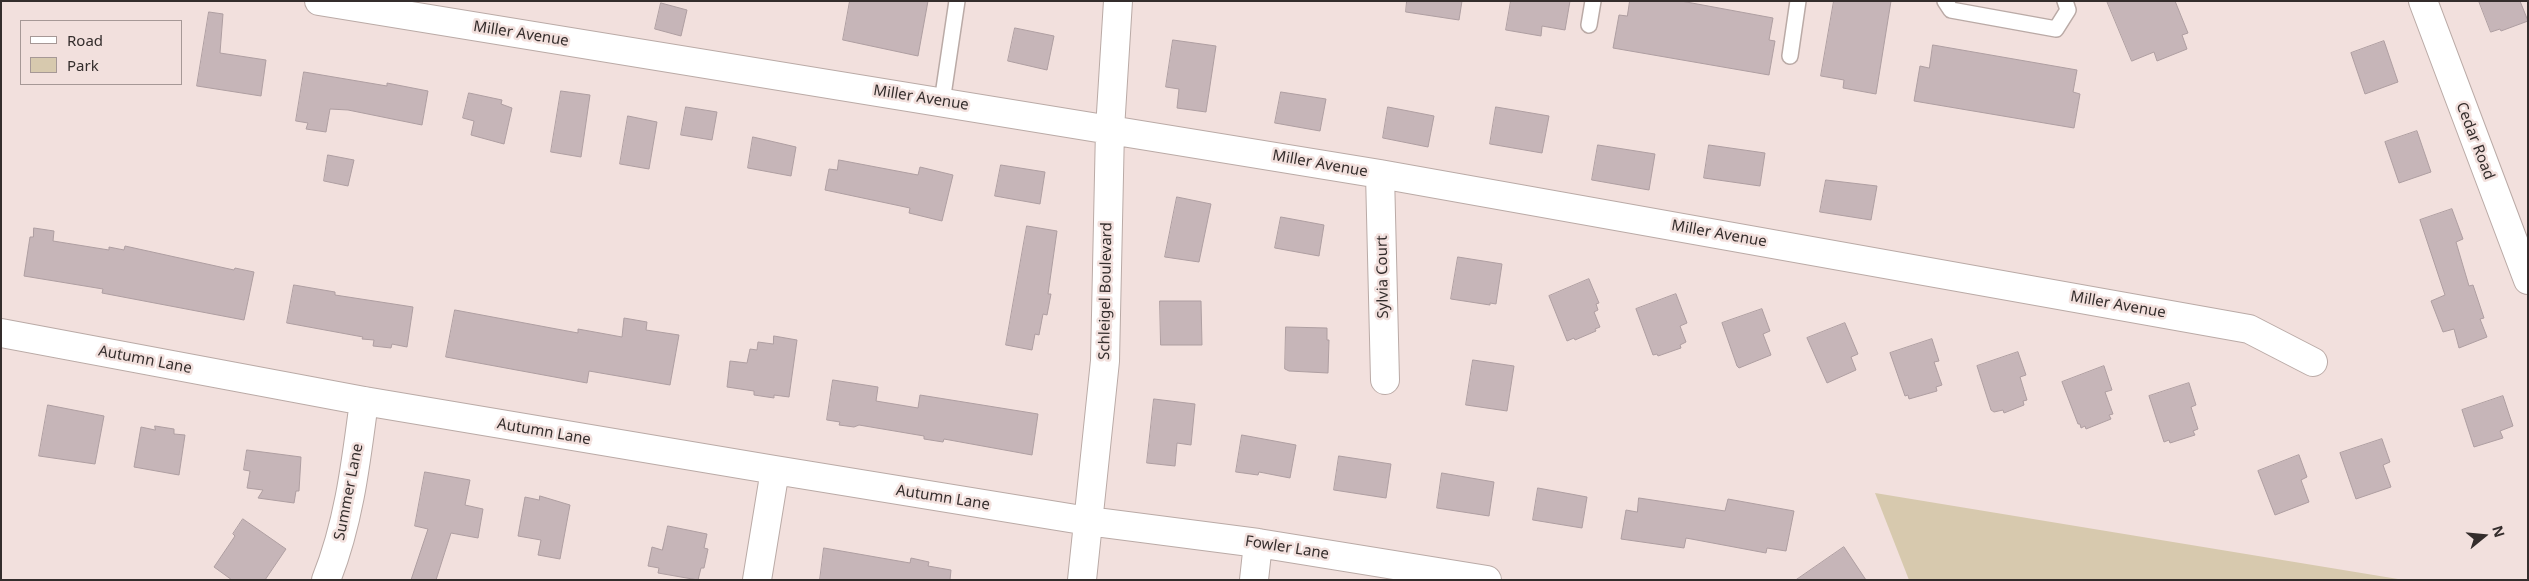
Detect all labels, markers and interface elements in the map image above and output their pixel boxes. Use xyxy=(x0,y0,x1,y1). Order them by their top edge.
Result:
street label: Miller Avenue xyxy=(472,18,570,50)
legend xyxy=(20,20,182,85)
text: Road xyxy=(67,30,103,50)
text: Park xyxy=(67,55,99,75)
street label: Miller Avenue xyxy=(872,82,970,114)
street label: Cedar Road xyxy=(2452,100,2498,182)
street label: Miller Avenue xyxy=(1271,147,1369,181)
street label: Miller Avenue xyxy=(1670,217,1768,251)
street label: Schleigel Boulevard xyxy=(1096,222,1116,360)
street label: Sylvia Court xyxy=(1373,235,1393,319)
street label: Miller Avenue xyxy=(2069,288,2167,322)
street label: Autumn Lane xyxy=(97,342,193,378)
street label: Autumn Lane xyxy=(496,415,592,449)
street label: Summer Lane xyxy=(331,442,367,542)
street label: Autumn Lane xyxy=(895,482,991,514)
north arrow xyxy=(2459,511,2509,561)
text: N xyxy=(2488,523,2510,540)
street label: Fowler Lane xyxy=(1244,532,1330,564)

